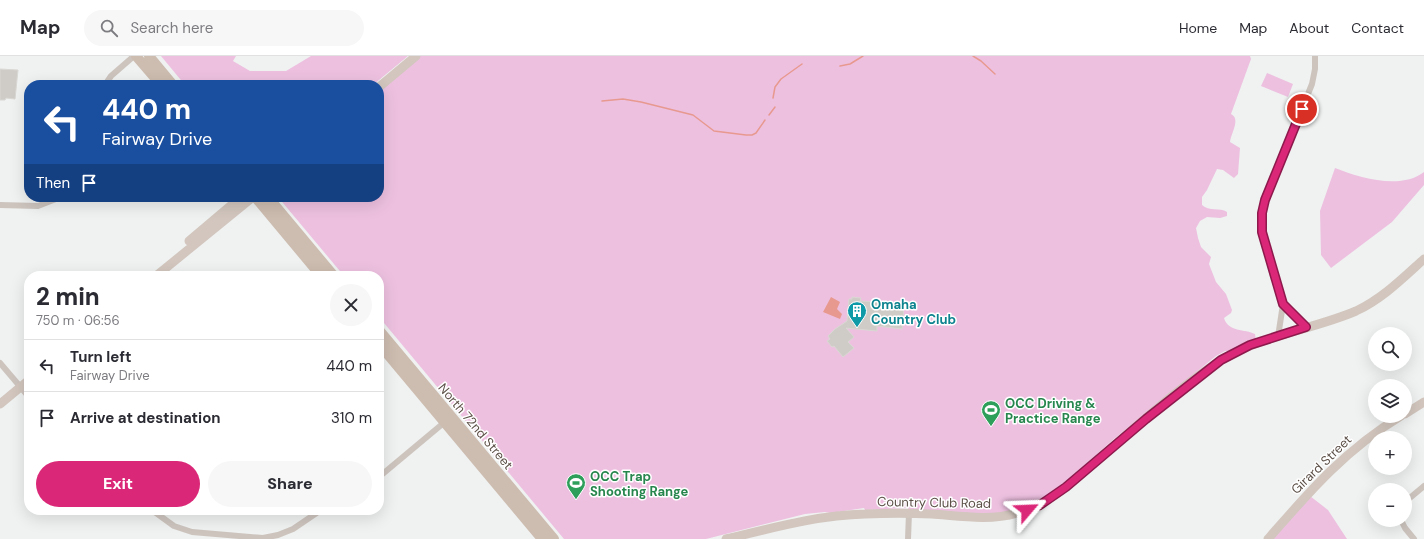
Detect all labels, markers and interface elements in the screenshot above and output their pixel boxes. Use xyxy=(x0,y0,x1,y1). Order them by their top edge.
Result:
search box xyxy=(84,10,364,46)
text: Map xyxy=(20,15,60,40)
icon: search xyxy=(98,17,120,39)
text: Search here xyxy=(130,18,213,38)
text: Home xyxy=(1179,19,1217,37)
text: Map xyxy=(1239,19,1267,37)
text: About xyxy=(1289,19,1329,37)
text: Contact xyxy=(1351,19,1404,37)
text: 440 m xyxy=(102,91,191,128)
pin xyxy=(1285,92,1319,126)
icon: left xyxy=(36,96,88,148)
icon: arrive xyxy=(1291,98,1313,120)
text: Fairway Drive xyxy=(102,127,212,151)
icon: arrive xyxy=(78,172,100,194)
text: Then xyxy=(36,173,70,193)
text: 2 min xyxy=(36,281,100,312)
button: close xyxy=(330,284,372,326)
place label: Omaha Country Club xyxy=(871,296,956,328)
building icon: Omaha Country Club xyxy=(846,300,868,328)
text: 750 m · 06:56 xyxy=(36,312,120,329)
map controls xyxy=(1368,327,1412,527)
button: search xyxy=(1368,327,1412,371)
text: Turn left xyxy=(70,347,131,367)
icon: left xyxy=(36,355,58,377)
text: 440 m xyxy=(326,356,372,376)
text: Fairway Drive xyxy=(70,367,150,384)
button: layers xyxy=(1368,379,1412,423)
street label: North 72nd Street xyxy=(435,380,517,473)
place label: OCC Driving & Practice Range xyxy=(1005,395,1101,427)
sports icon: OCC Driving & Practice Range xyxy=(980,399,1002,427)
icon: arrive xyxy=(36,407,58,429)
text: Arrive at destination xyxy=(70,408,221,428)
text: 310 m xyxy=(331,408,372,428)
street label: Girard Street xyxy=(1287,431,1355,498)
button: + xyxy=(1368,431,1412,475)
button: Exit xyxy=(36,461,200,507)
button: Share xyxy=(208,461,372,507)
place label: OCC Trap Shooting Range xyxy=(590,468,689,500)
sports icon: OCC Trap Shooting Range xyxy=(565,472,587,500)
button: − xyxy=(1368,483,1412,527)
position arrow xyxy=(1006,489,1048,531)
street label: Country Club Road xyxy=(877,493,991,512)

